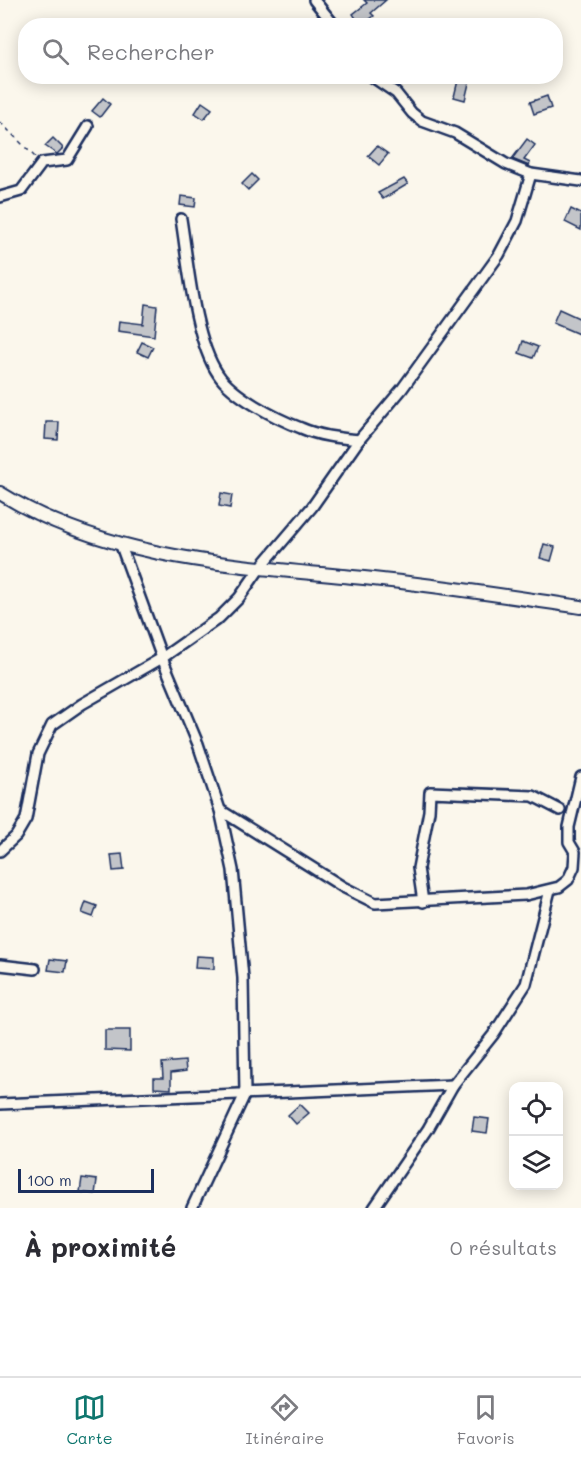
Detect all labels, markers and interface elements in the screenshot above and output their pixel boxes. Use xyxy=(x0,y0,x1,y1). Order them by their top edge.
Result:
search box xyxy=(18,18,563,84)
icon: search xyxy=(39,35,72,68)
text: Rechercher xyxy=(87,37,215,66)
map controls xyxy=(509,1082,563,1190)
button: locate xyxy=(509,1082,563,1136)
button: layers xyxy=(509,1136,563,1190)
scale bar xyxy=(18,1166,154,1194)
text: 100 m xyxy=(27,1169,72,1190)
text: À proximité xyxy=(24,1230,176,1264)
text: 0 résultats xyxy=(450,1234,557,1260)
tab: Carte xyxy=(66,1391,113,1448)
tab: Itinéraire xyxy=(246,1391,324,1448)
tab: Favoris xyxy=(457,1391,515,1448)

